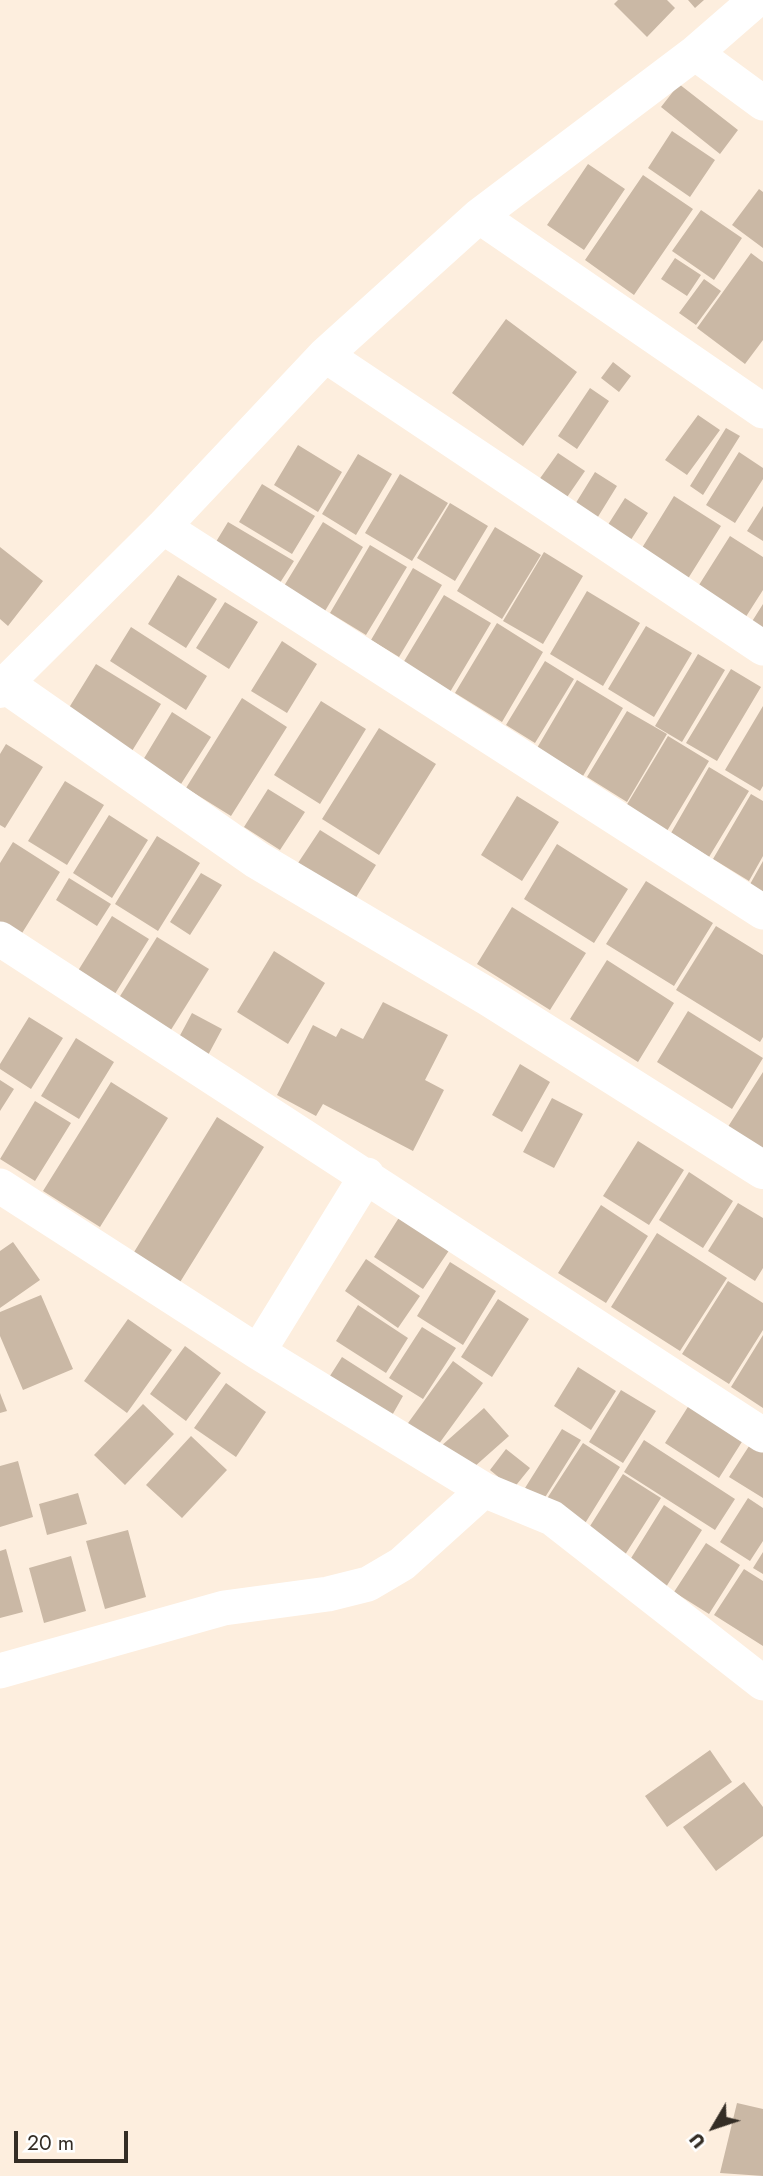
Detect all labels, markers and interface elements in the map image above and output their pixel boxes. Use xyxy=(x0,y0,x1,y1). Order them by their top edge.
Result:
north arrow xyxy=(679,2092,749,2162)
scale bar xyxy=(18,2116,131,2160)
text: U xyxy=(683,2127,712,2154)
text: 20 m xyxy=(27,2128,74,2158)

